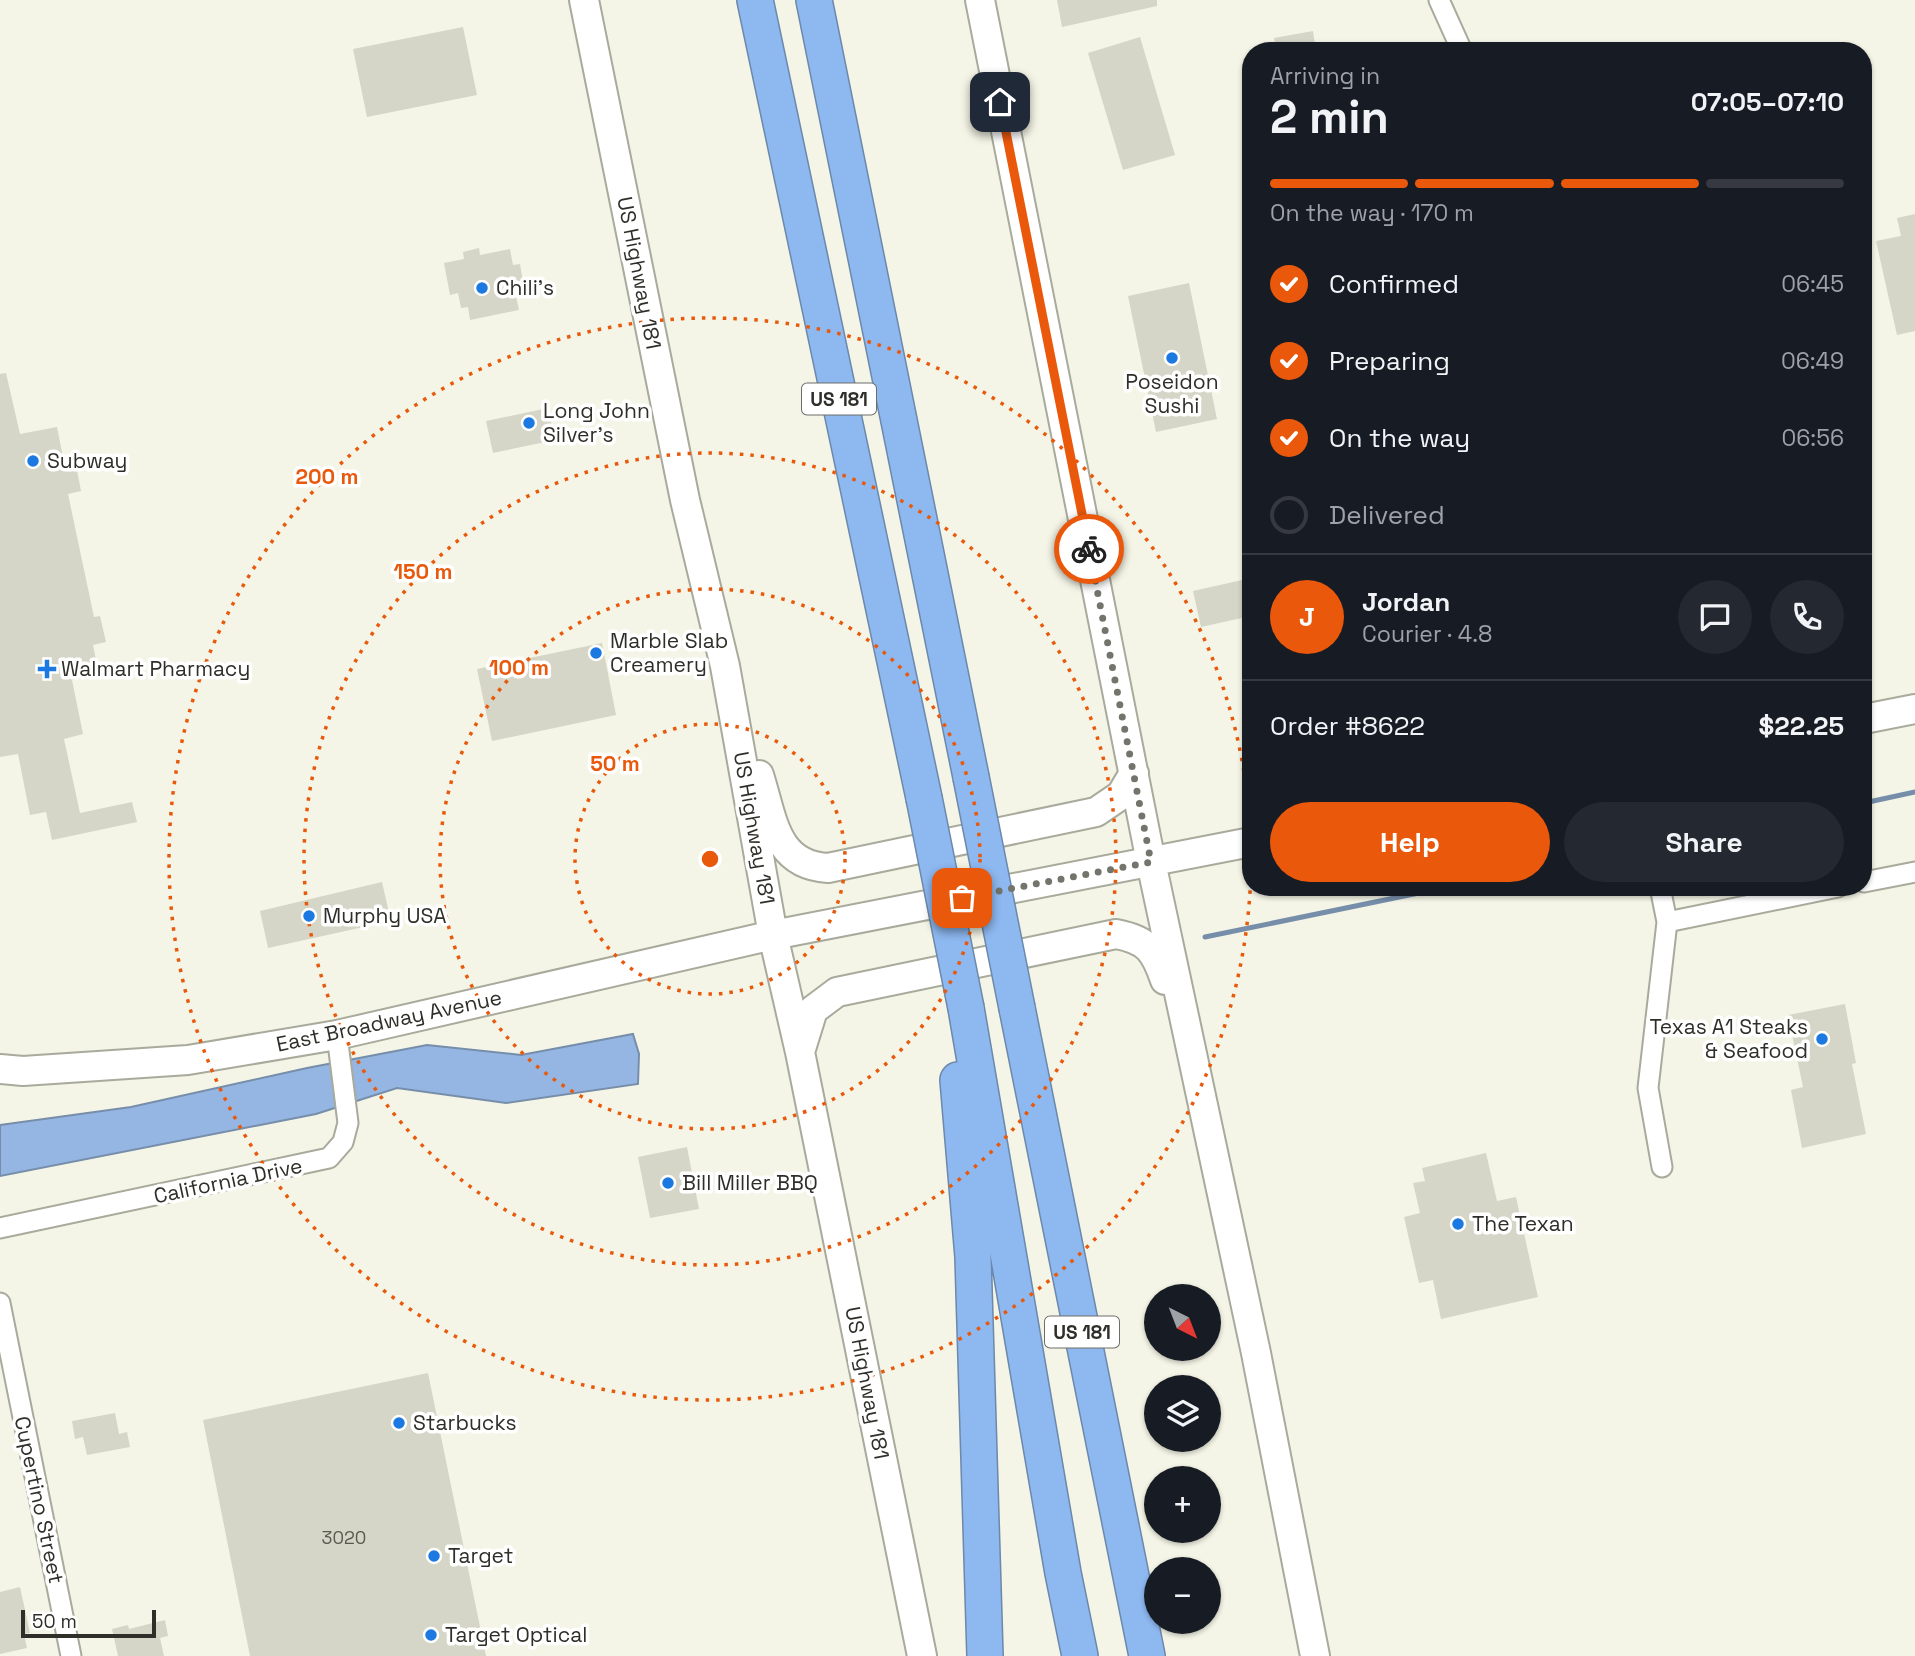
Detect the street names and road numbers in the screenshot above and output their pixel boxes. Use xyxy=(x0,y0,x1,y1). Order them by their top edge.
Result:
street label: US Highway 181 xyxy=(611,194,668,351)
road number: US 181 xyxy=(802,384,876,414)
street label: US Highway 181 xyxy=(728,749,781,906)
street label: East Broadway Avenue xyxy=(274,983,504,1058)
street label: California Drive xyxy=(151,1152,305,1209)
street label: US Highway 181 xyxy=(839,1304,896,1461)
road number: US 181 xyxy=(1045,1316,1119,1348)
street label: Cupertino Street xyxy=(9,1414,70,1586)

